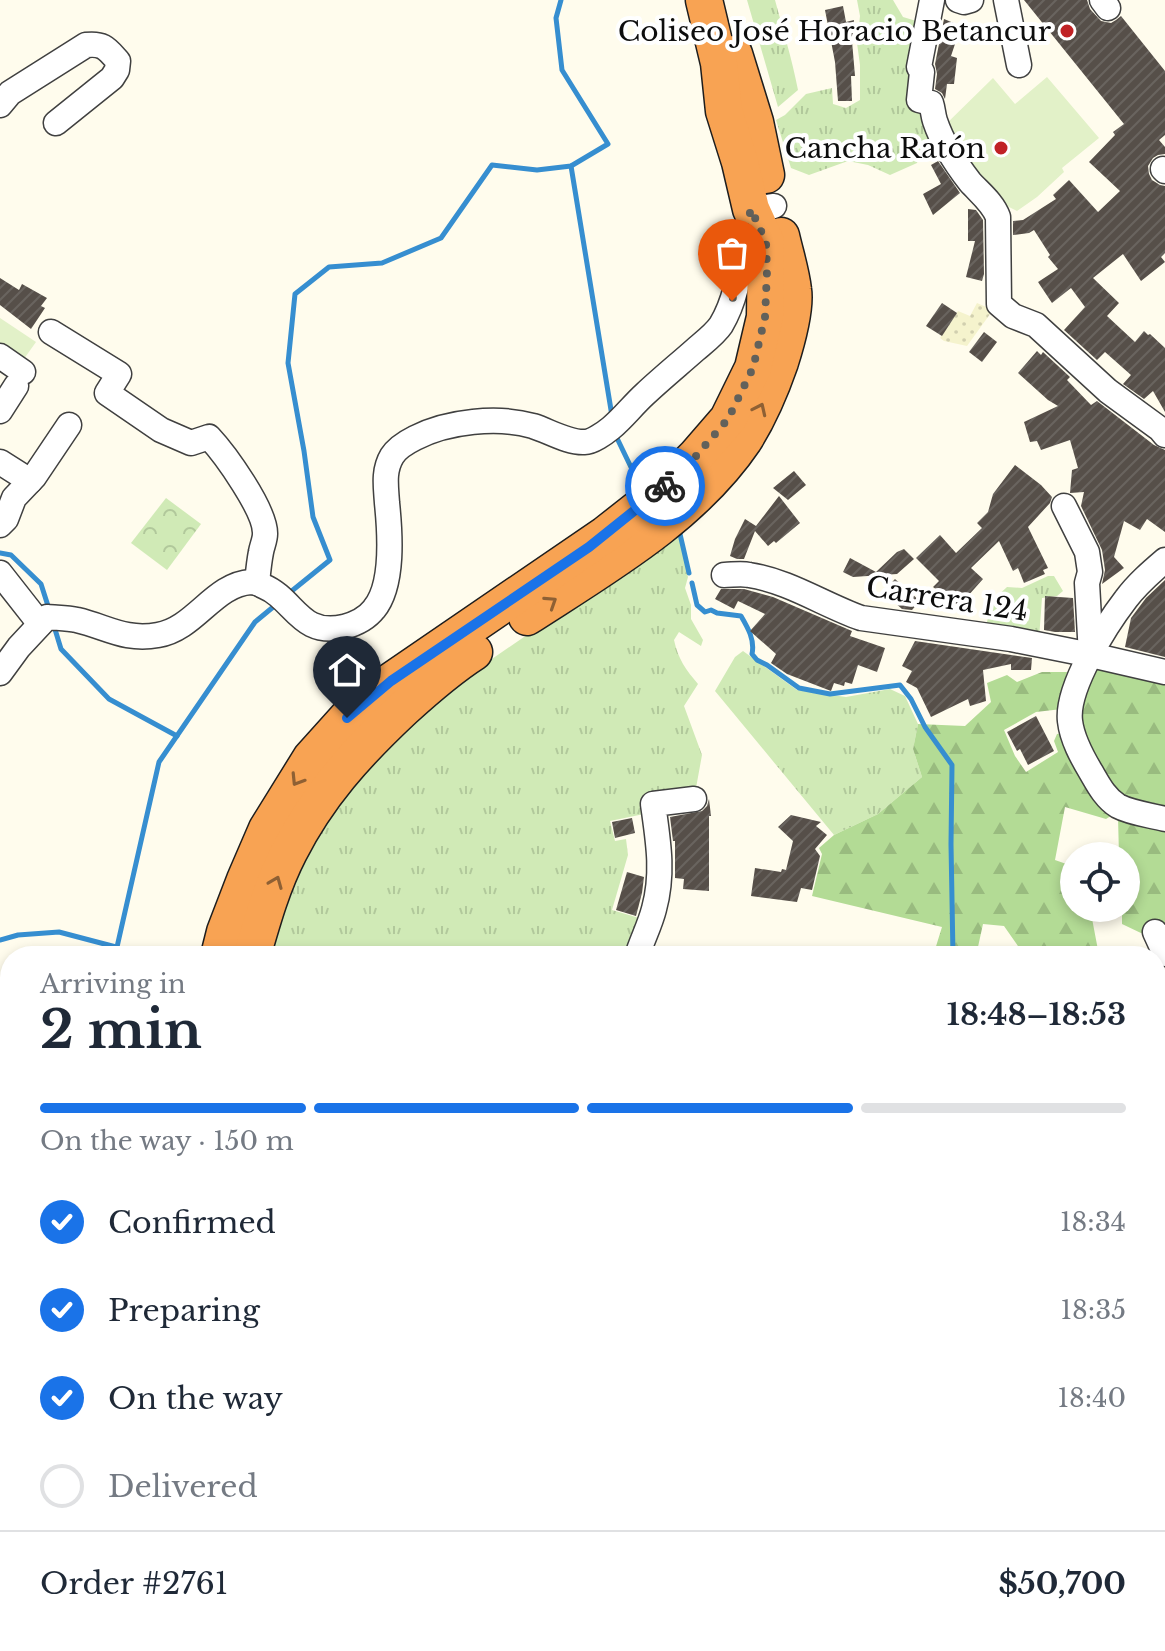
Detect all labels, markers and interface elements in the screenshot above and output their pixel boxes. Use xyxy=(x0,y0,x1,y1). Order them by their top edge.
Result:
place label: Coliseo José Horacio Betancur xyxy=(618,14,1052,49)
marker: Coliseo José Horacio Betancur xyxy=(1058,22,1076,40)
place label: Cancha Ratón xyxy=(784,131,985,166)
marker: Cancha Ratón xyxy=(992,139,1010,157)
pin xyxy=(698,219,766,301)
icon: bag xyxy=(710,231,754,275)
one-way arrow xyxy=(750,403,766,418)
courier xyxy=(625,446,705,526)
icon: bike xyxy=(643,464,687,508)
street label: Carrera 124 xyxy=(864,569,1030,629)
one-way arrow xyxy=(542,596,557,611)
pin xyxy=(313,636,381,718)
icon: home xyxy=(325,648,369,692)
one-way arrow xyxy=(291,772,306,786)
map controls xyxy=(1060,842,1140,922)
button: locate xyxy=(1060,842,1140,922)
one-way arrow xyxy=(266,876,283,890)
text: Arriving in xyxy=(40,968,186,1000)
text: 18:48–18:53 xyxy=(947,996,1126,1033)
text: 2 min xyxy=(40,998,202,1062)
text: On the way · 150 m xyxy=(40,1125,294,1157)
icon: check xyxy=(40,1200,84,1244)
text: Confirmed xyxy=(108,1204,276,1241)
text: 18:34 xyxy=(1060,1206,1126,1238)
icon: check xyxy=(40,1288,84,1332)
text: Preparing xyxy=(108,1292,260,1329)
text: 18:35 xyxy=(1060,1294,1126,1326)
icon: check xyxy=(40,1376,84,1420)
text: On the way xyxy=(108,1380,283,1417)
text: 18:40 xyxy=(1057,1382,1126,1414)
text: Delivered xyxy=(108,1468,258,1505)
text: Order #2761 xyxy=(40,1565,228,1602)
text: $50,700 xyxy=(999,1565,1126,1602)

